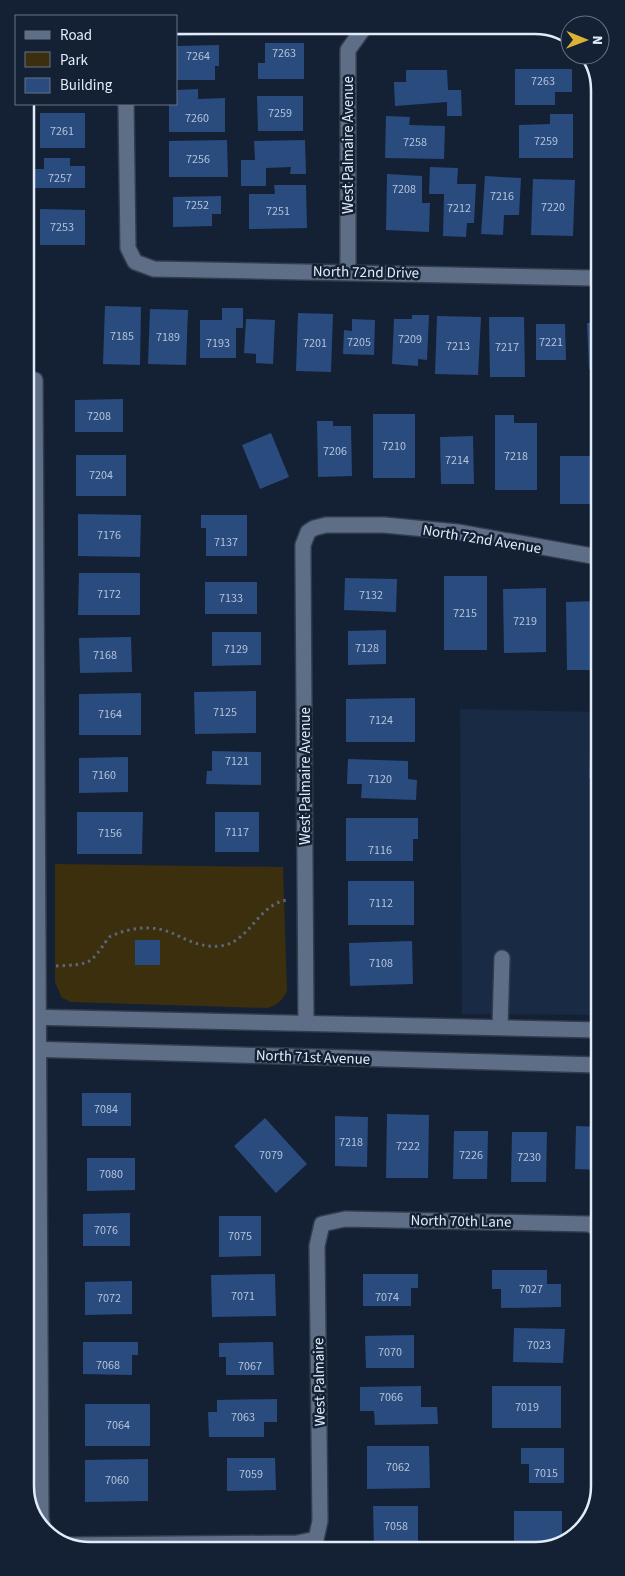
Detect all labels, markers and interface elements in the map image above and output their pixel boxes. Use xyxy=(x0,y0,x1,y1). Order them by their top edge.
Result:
legend xyxy=(15,15,178,105)
north arrow xyxy=(560,15,610,65)
text: Road xyxy=(60,25,92,46)
text: N xyxy=(587,35,607,45)
house number: 7263 xyxy=(272,45,296,62)
house number: 7264 xyxy=(186,48,210,65)
text: Park xyxy=(60,50,89,71)
house number: 7263 xyxy=(531,73,555,90)
text: Building xyxy=(60,75,113,96)
street label: West Palmaire Avenue xyxy=(338,76,359,214)
house number: 7259 xyxy=(268,105,292,122)
house number: 7260 xyxy=(185,110,209,127)
house number: 7261 xyxy=(50,123,74,140)
house number: 7259 xyxy=(534,133,558,150)
house number: 7258 xyxy=(403,134,427,151)
house number: 7256 xyxy=(186,151,210,168)
house number: 7257 xyxy=(48,170,72,187)
house number: 7208 xyxy=(392,181,416,198)
house number: 7216 xyxy=(490,188,514,205)
house number: 7252 xyxy=(185,197,209,214)
house number: 7220 xyxy=(541,199,565,216)
house number: 7212 xyxy=(447,200,471,217)
house number: 7251 xyxy=(266,203,290,220)
house number: 7253 xyxy=(50,219,74,236)
street label: North 72nd Drive xyxy=(313,261,419,284)
house number: 7185 xyxy=(110,328,134,345)
house number: 7189 xyxy=(156,329,180,346)
house number: 7209 xyxy=(398,331,422,348)
house number: 7205 xyxy=(347,334,371,351)
house number: 7221 xyxy=(539,334,563,351)
house number: 7193 xyxy=(206,335,230,352)
house number: 7201 xyxy=(303,335,327,352)
house number: 7213 xyxy=(446,338,470,355)
house number: 7217 xyxy=(495,339,519,356)
house number: 7208 xyxy=(87,408,111,425)
house number: 7210 xyxy=(382,438,406,455)
house number: 7206 xyxy=(323,443,347,460)
house number: 7218 xyxy=(504,448,528,465)
house number: 7214 xyxy=(445,452,469,469)
house number: 7204 xyxy=(89,467,113,484)
street label: North 72nd Avenue xyxy=(421,520,543,559)
house number: 7176 xyxy=(97,527,121,544)
house number: 7137 xyxy=(214,534,238,551)
house number: 7172 xyxy=(97,586,121,603)
house number: 7132 xyxy=(359,587,383,604)
house number: 7133 xyxy=(219,590,243,607)
house number: 7215 xyxy=(453,605,477,622)
house number: 7219 xyxy=(513,613,537,630)
house number: 7128 xyxy=(355,640,379,657)
house number: 7129 xyxy=(224,641,248,658)
house number: 7168 xyxy=(93,647,117,664)
house number: 7125 xyxy=(213,704,237,721)
house number: 7164 xyxy=(98,706,122,723)
street label: West Palmaire Avenue xyxy=(295,707,316,845)
house number: 7124 xyxy=(369,712,393,729)
house number: 7121 xyxy=(225,753,249,770)
house number: 7160 xyxy=(92,767,116,784)
house number: 7120 xyxy=(368,771,392,788)
house number: 7117 xyxy=(225,824,249,841)
house number: 7156 xyxy=(98,825,122,842)
house number: 7116 xyxy=(368,842,392,859)
house number: 7112 xyxy=(369,895,393,912)
house number: 7108 xyxy=(369,955,393,972)
street label: North 71st Avenue xyxy=(255,1045,371,1070)
house number: 7084 xyxy=(94,1101,118,1118)
house number: 7218 xyxy=(339,1134,363,1151)
house number: 7222 xyxy=(396,1138,420,1155)
house number: 7079 xyxy=(259,1147,283,1164)
house number: 7226 xyxy=(459,1147,483,1164)
house number: 7230 xyxy=(517,1149,541,1166)
house number: 7080 xyxy=(99,1166,123,1183)
street label: North 70th Lane xyxy=(410,1210,512,1233)
house number: 7076 xyxy=(94,1222,118,1239)
house number: 7075 xyxy=(228,1228,252,1245)
house number: 7027 xyxy=(519,1281,543,1298)
house number: 7071 xyxy=(231,1288,255,1305)
house number: 7074 xyxy=(375,1289,399,1306)
house number: 7072 xyxy=(97,1290,121,1307)
street label: West Palmaire xyxy=(308,1337,331,1427)
house number: 7023 xyxy=(527,1337,551,1354)
house number: 7070 xyxy=(378,1344,402,1361)
house number: 7068 xyxy=(96,1357,120,1374)
house number: 7067 xyxy=(238,1358,262,1375)
house number: 7066 xyxy=(379,1389,403,1406)
house number: 7019 xyxy=(515,1399,539,1416)
house number: 7063 xyxy=(231,1409,255,1426)
house number: 7064 xyxy=(106,1417,130,1434)
house number: 7062 xyxy=(386,1459,410,1476)
house number: 7015 xyxy=(534,1465,558,1482)
house number: 7059 xyxy=(239,1466,263,1483)
house number: 7060 xyxy=(105,1472,129,1489)
house number: 7058 xyxy=(384,1518,408,1535)

